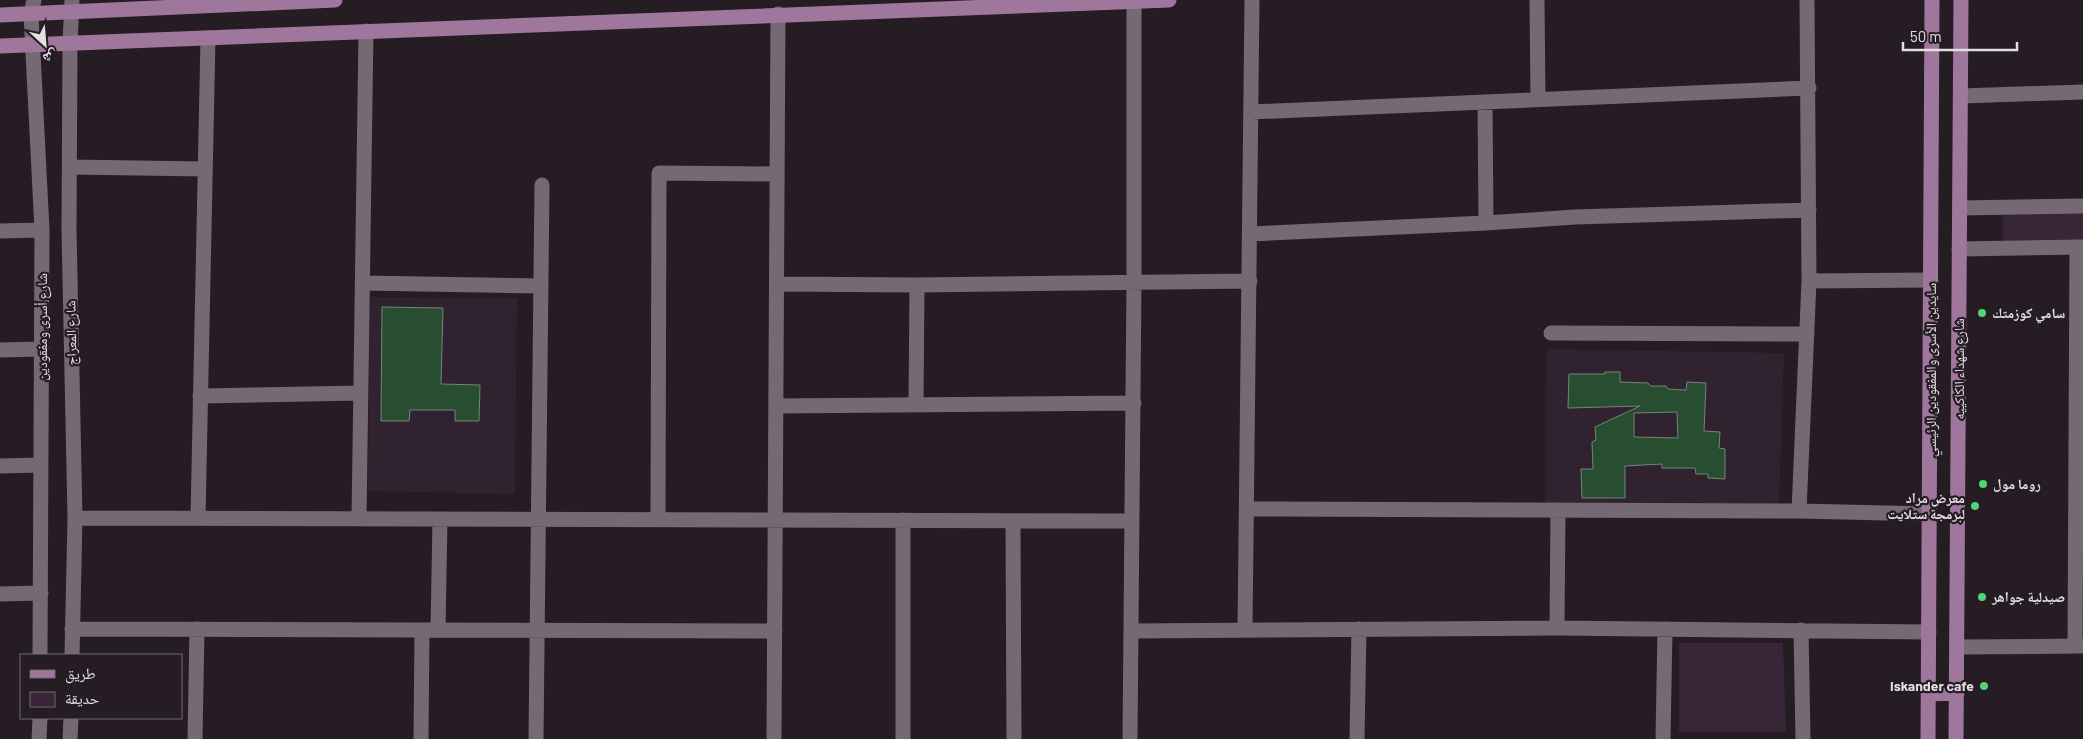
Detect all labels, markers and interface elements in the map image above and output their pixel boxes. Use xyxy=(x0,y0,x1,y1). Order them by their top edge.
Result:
north arrow xyxy=(20,20,70,70)
scale bar xyxy=(1903,20,2017,52)
text: 50 m xyxy=(1910,27,1942,45)
text: ش xyxy=(40,45,61,68)
street label: شارع أسرى ومفقودين xyxy=(33,273,52,381)
street label: سايدين الأسرى والمفقودين الرئيسي xyxy=(1922,283,1943,457)
street label: شارع المعراج xyxy=(61,300,82,366)
place label: سامي كوزمتك xyxy=(1992,304,2066,324)
marker: سامي كوزمتك xyxy=(1976,307,1988,319)
street label: شارع شهداء الكاكييه xyxy=(1950,318,1969,420)
place label: روما مول xyxy=(1993,475,2041,492)
marker: روما مول xyxy=(1977,478,1989,490)
place label: معرض مراد لبرمجة ستلايت xyxy=(1887,489,1965,523)
marker: معرض مراد لبرمجة ستلايت xyxy=(1969,500,1981,512)
place label: صيدلية جواهر xyxy=(1991,588,2065,605)
marker: صيدلية جواهر xyxy=(1976,591,1988,603)
legend xyxy=(20,654,182,719)
text: طريق xyxy=(65,664,96,684)
place label: Iskander cafe xyxy=(1890,677,1974,694)
marker: Iskander cafe xyxy=(1978,680,1990,692)
text: حديقة xyxy=(65,689,100,707)

